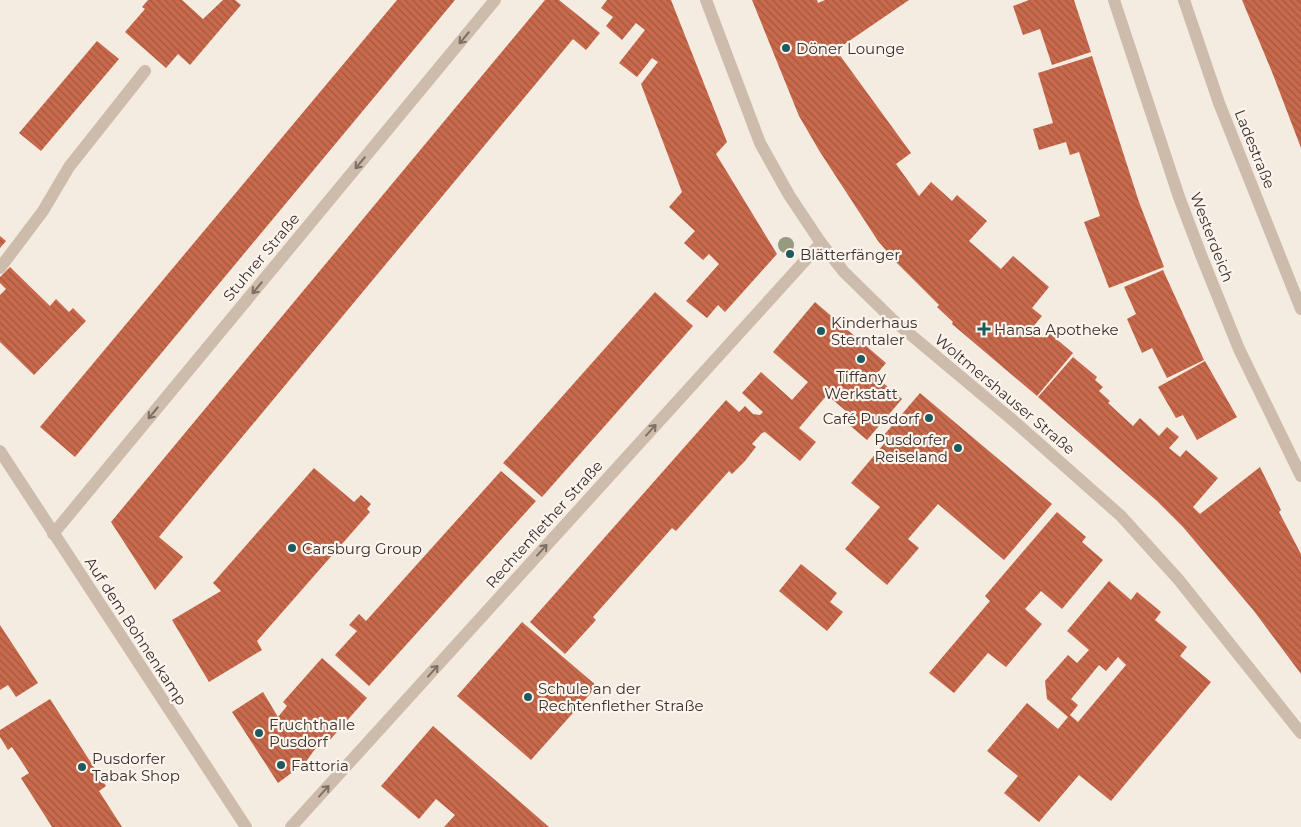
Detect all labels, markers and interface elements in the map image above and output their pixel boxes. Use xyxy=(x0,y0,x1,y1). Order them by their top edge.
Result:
one-way arrow xyxy=(458,31,469,44)
place label: Döner Lounge xyxy=(796,39,905,58)
marker: Döner Lounge xyxy=(780,42,792,54)
street label: Ladestraße xyxy=(1231,107,1279,191)
one-way arrow xyxy=(355,156,366,169)
street label: Westerdeich xyxy=(1186,189,1238,285)
street label: Stuhrer Straße xyxy=(219,209,303,305)
place label: Blätterfänger xyxy=(800,245,900,264)
marker: Blätterfänger xyxy=(784,248,796,260)
one-way arrow xyxy=(251,281,262,294)
place label: Kinderhaus Sterntaler xyxy=(831,313,917,349)
place label: Hansa Apotheke xyxy=(994,320,1119,339)
marker: Hansa Apotheke xyxy=(978,323,990,335)
marker: Kinderhaus Sterntaler xyxy=(815,325,827,337)
street label: Woltmershauser Straße xyxy=(931,330,1079,458)
marker: Tiffany Werkstatt xyxy=(855,353,867,365)
place label: Tiffany Werkstatt xyxy=(824,367,898,403)
one-way arrow xyxy=(147,407,159,420)
place label: Café Pusdorf xyxy=(823,409,920,428)
marker: Café Pusdorf xyxy=(923,412,935,424)
one-way arrow xyxy=(645,423,657,436)
place label: Pusdorfer Reiseland xyxy=(874,430,948,466)
marker: Pusdorfer Reiseland xyxy=(952,442,964,454)
street label: Rechtenflether Straße xyxy=(482,456,606,592)
place label: Carsburg Group xyxy=(302,539,422,558)
marker: Carsburg Group xyxy=(286,542,298,554)
one-way arrow xyxy=(536,544,548,557)
street label: Auf dem Bohnenkamp xyxy=(81,553,191,709)
one-way arrow xyxy=(427,664,439,677)
place label: Schule an der Rechtenflether Straße xyxy=(538,679,703,715)
marker: Schule an der Rechtenflether Straße xyxy=(522,691,534,703)
place label: Fruchthalle Pusdorf xyxy=(269,715,355,751)
marker: Fruchthalle Pusdorf xyxy=(253,727,265,739)
place label: Pusdorfer Tabak Shop xyxy=(92,749,180,785)
place label: Fattoria xyxy=(291,756,349,775)
marker: Fattoria xyxy=(275,759,287,771)
marker: Pusdorfer Tabak Shop xyxy=(76,761,88,773)
one-way arrow xyxy=(318,784,329,797)

